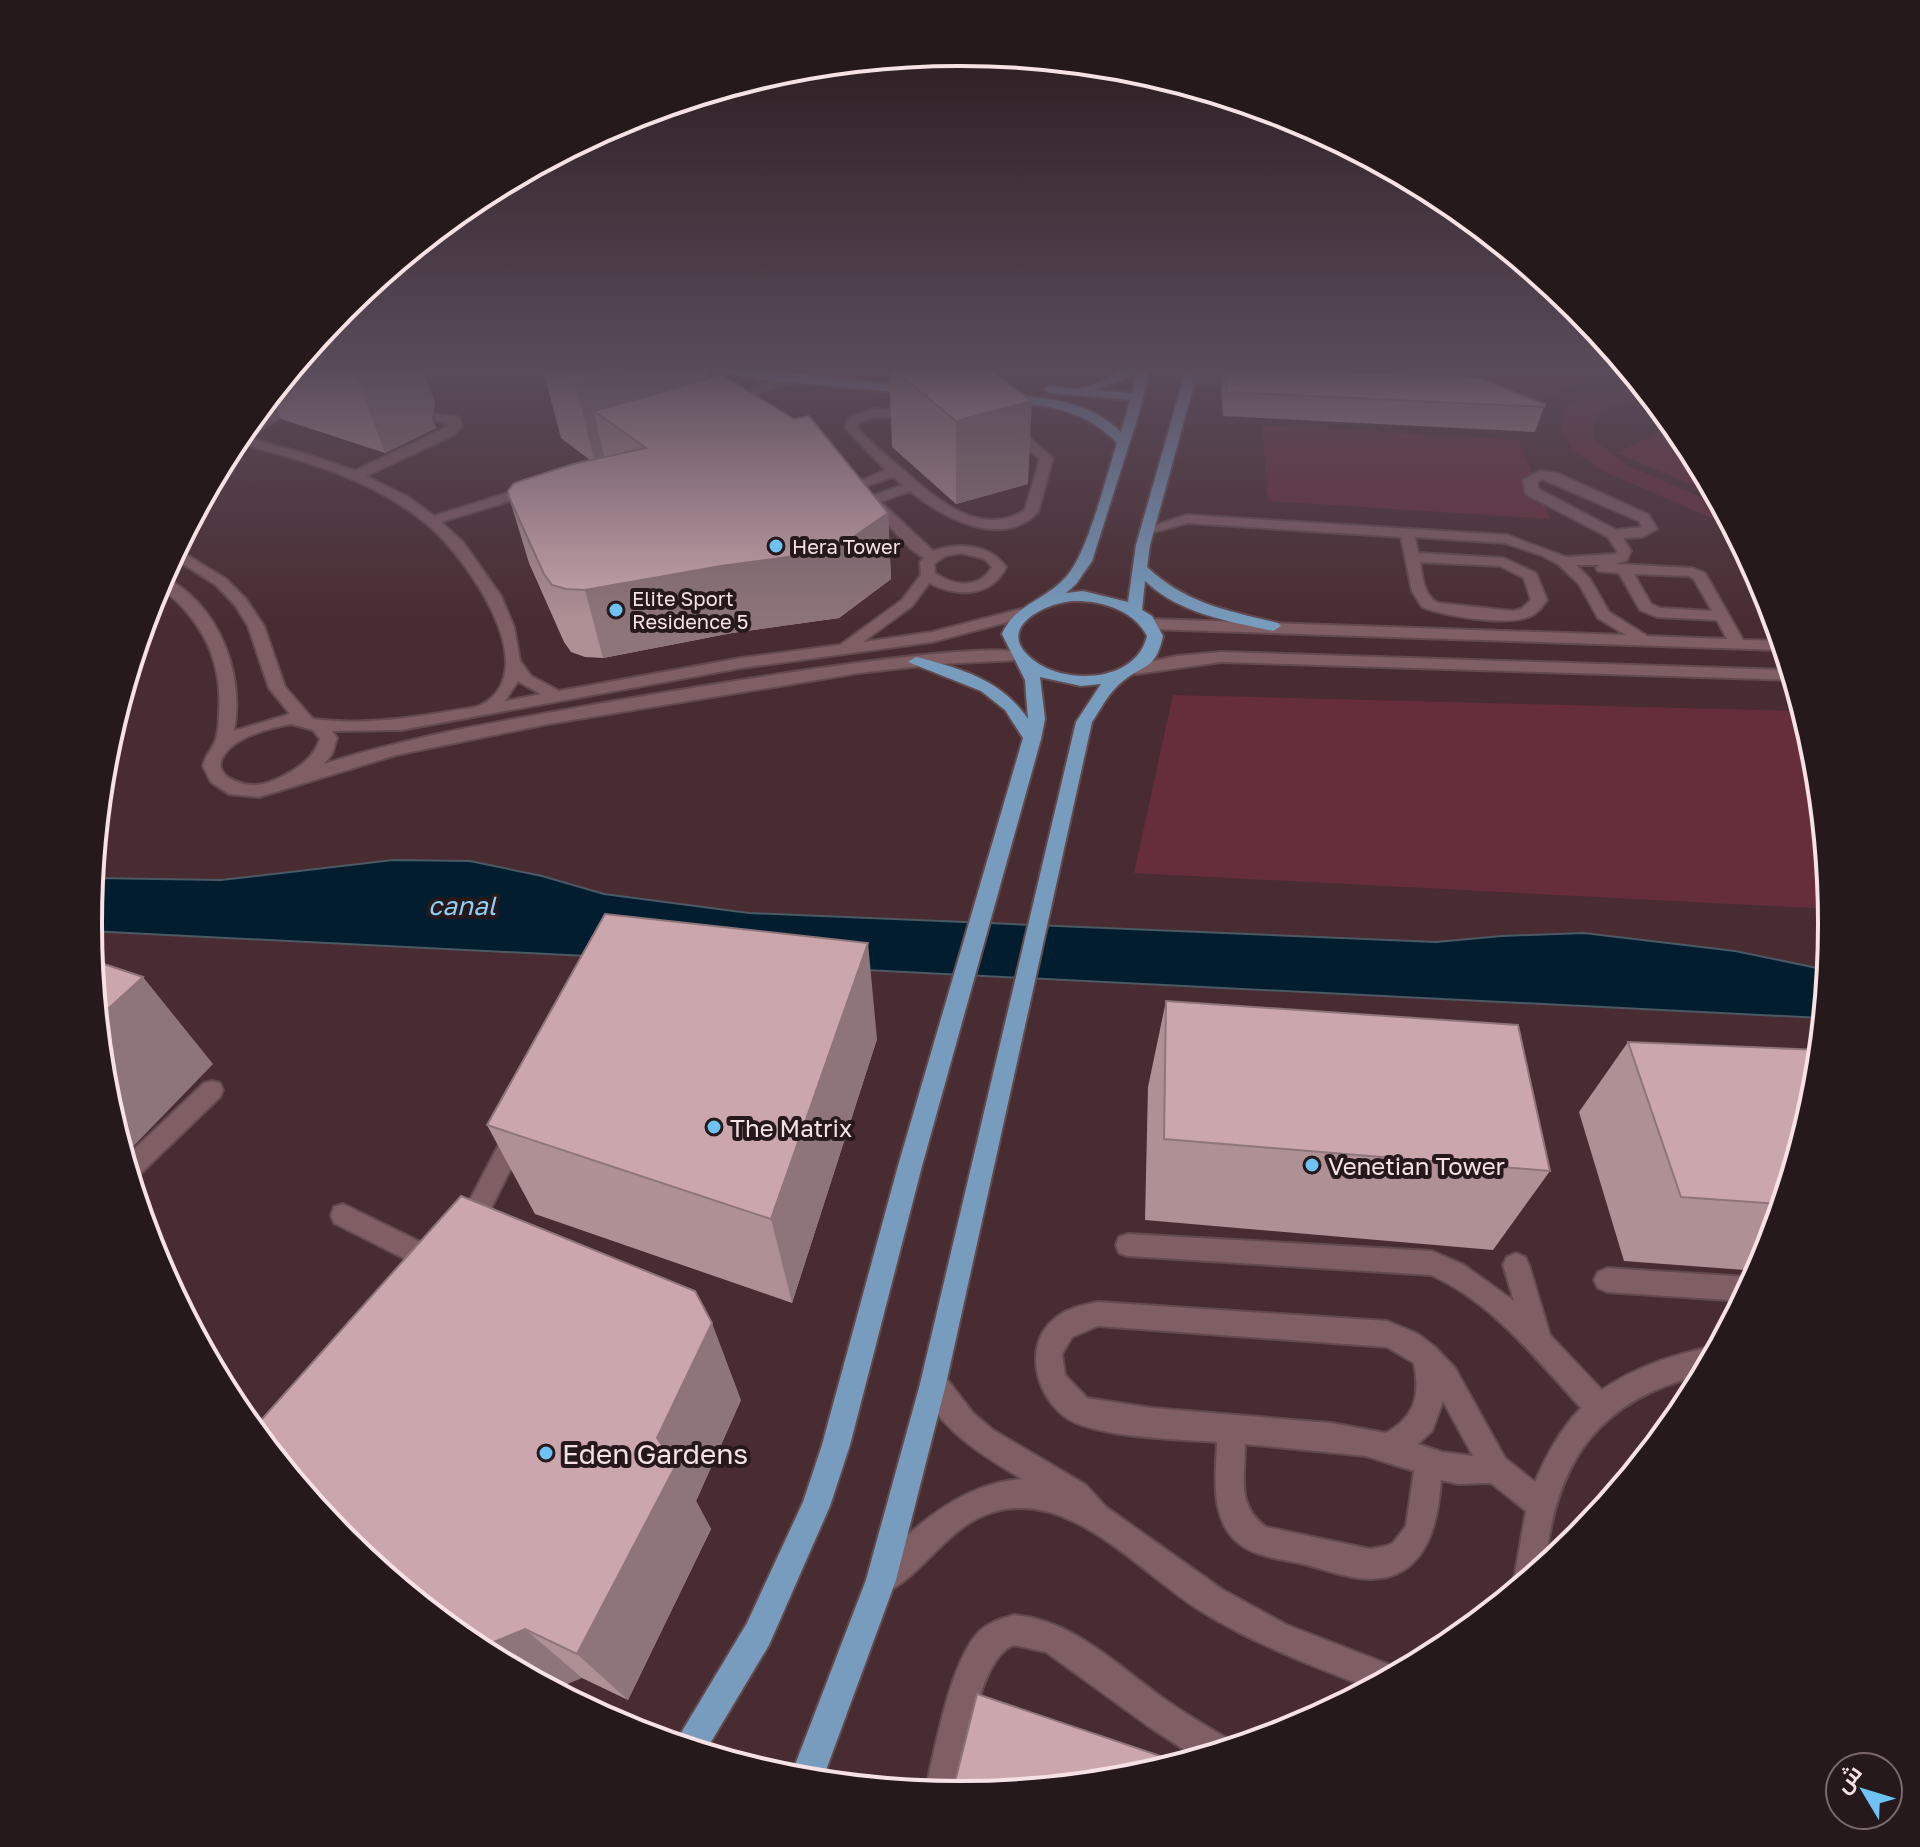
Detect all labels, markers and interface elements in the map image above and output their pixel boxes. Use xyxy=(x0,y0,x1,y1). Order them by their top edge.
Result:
place label: Hera Tower xyxy=(792,534,901,558)
marker: Hera Tower xyxy=(767,537,785,555)
place label: Elite Sport Residence 5 xyxy=(632,586,748,633)
marker: Elite Sport Residence 5 xyxy=(607,601,625,619)
water label: canal xyxy=(428,890,498,921)
place label: The Matrix xyxy=(730,1113,852,1142)
marker: The Matrix xyxy=(705,1118,723,1136)
place label: Venetian Tower xyxy=(1328,1151,1505,1180)
marker: Venetian Tower xyxy=(1303,1156,1321,1174)
place label: Eden Gardens xyxy=(562,1437,748,1470)
marker: Eden Gardens xyxy=(537,1444,555,1462)
north arrow xyxy=(1824,1751,1904,1831)
text: ش xyxy=(1829,1759,1868,1798)

